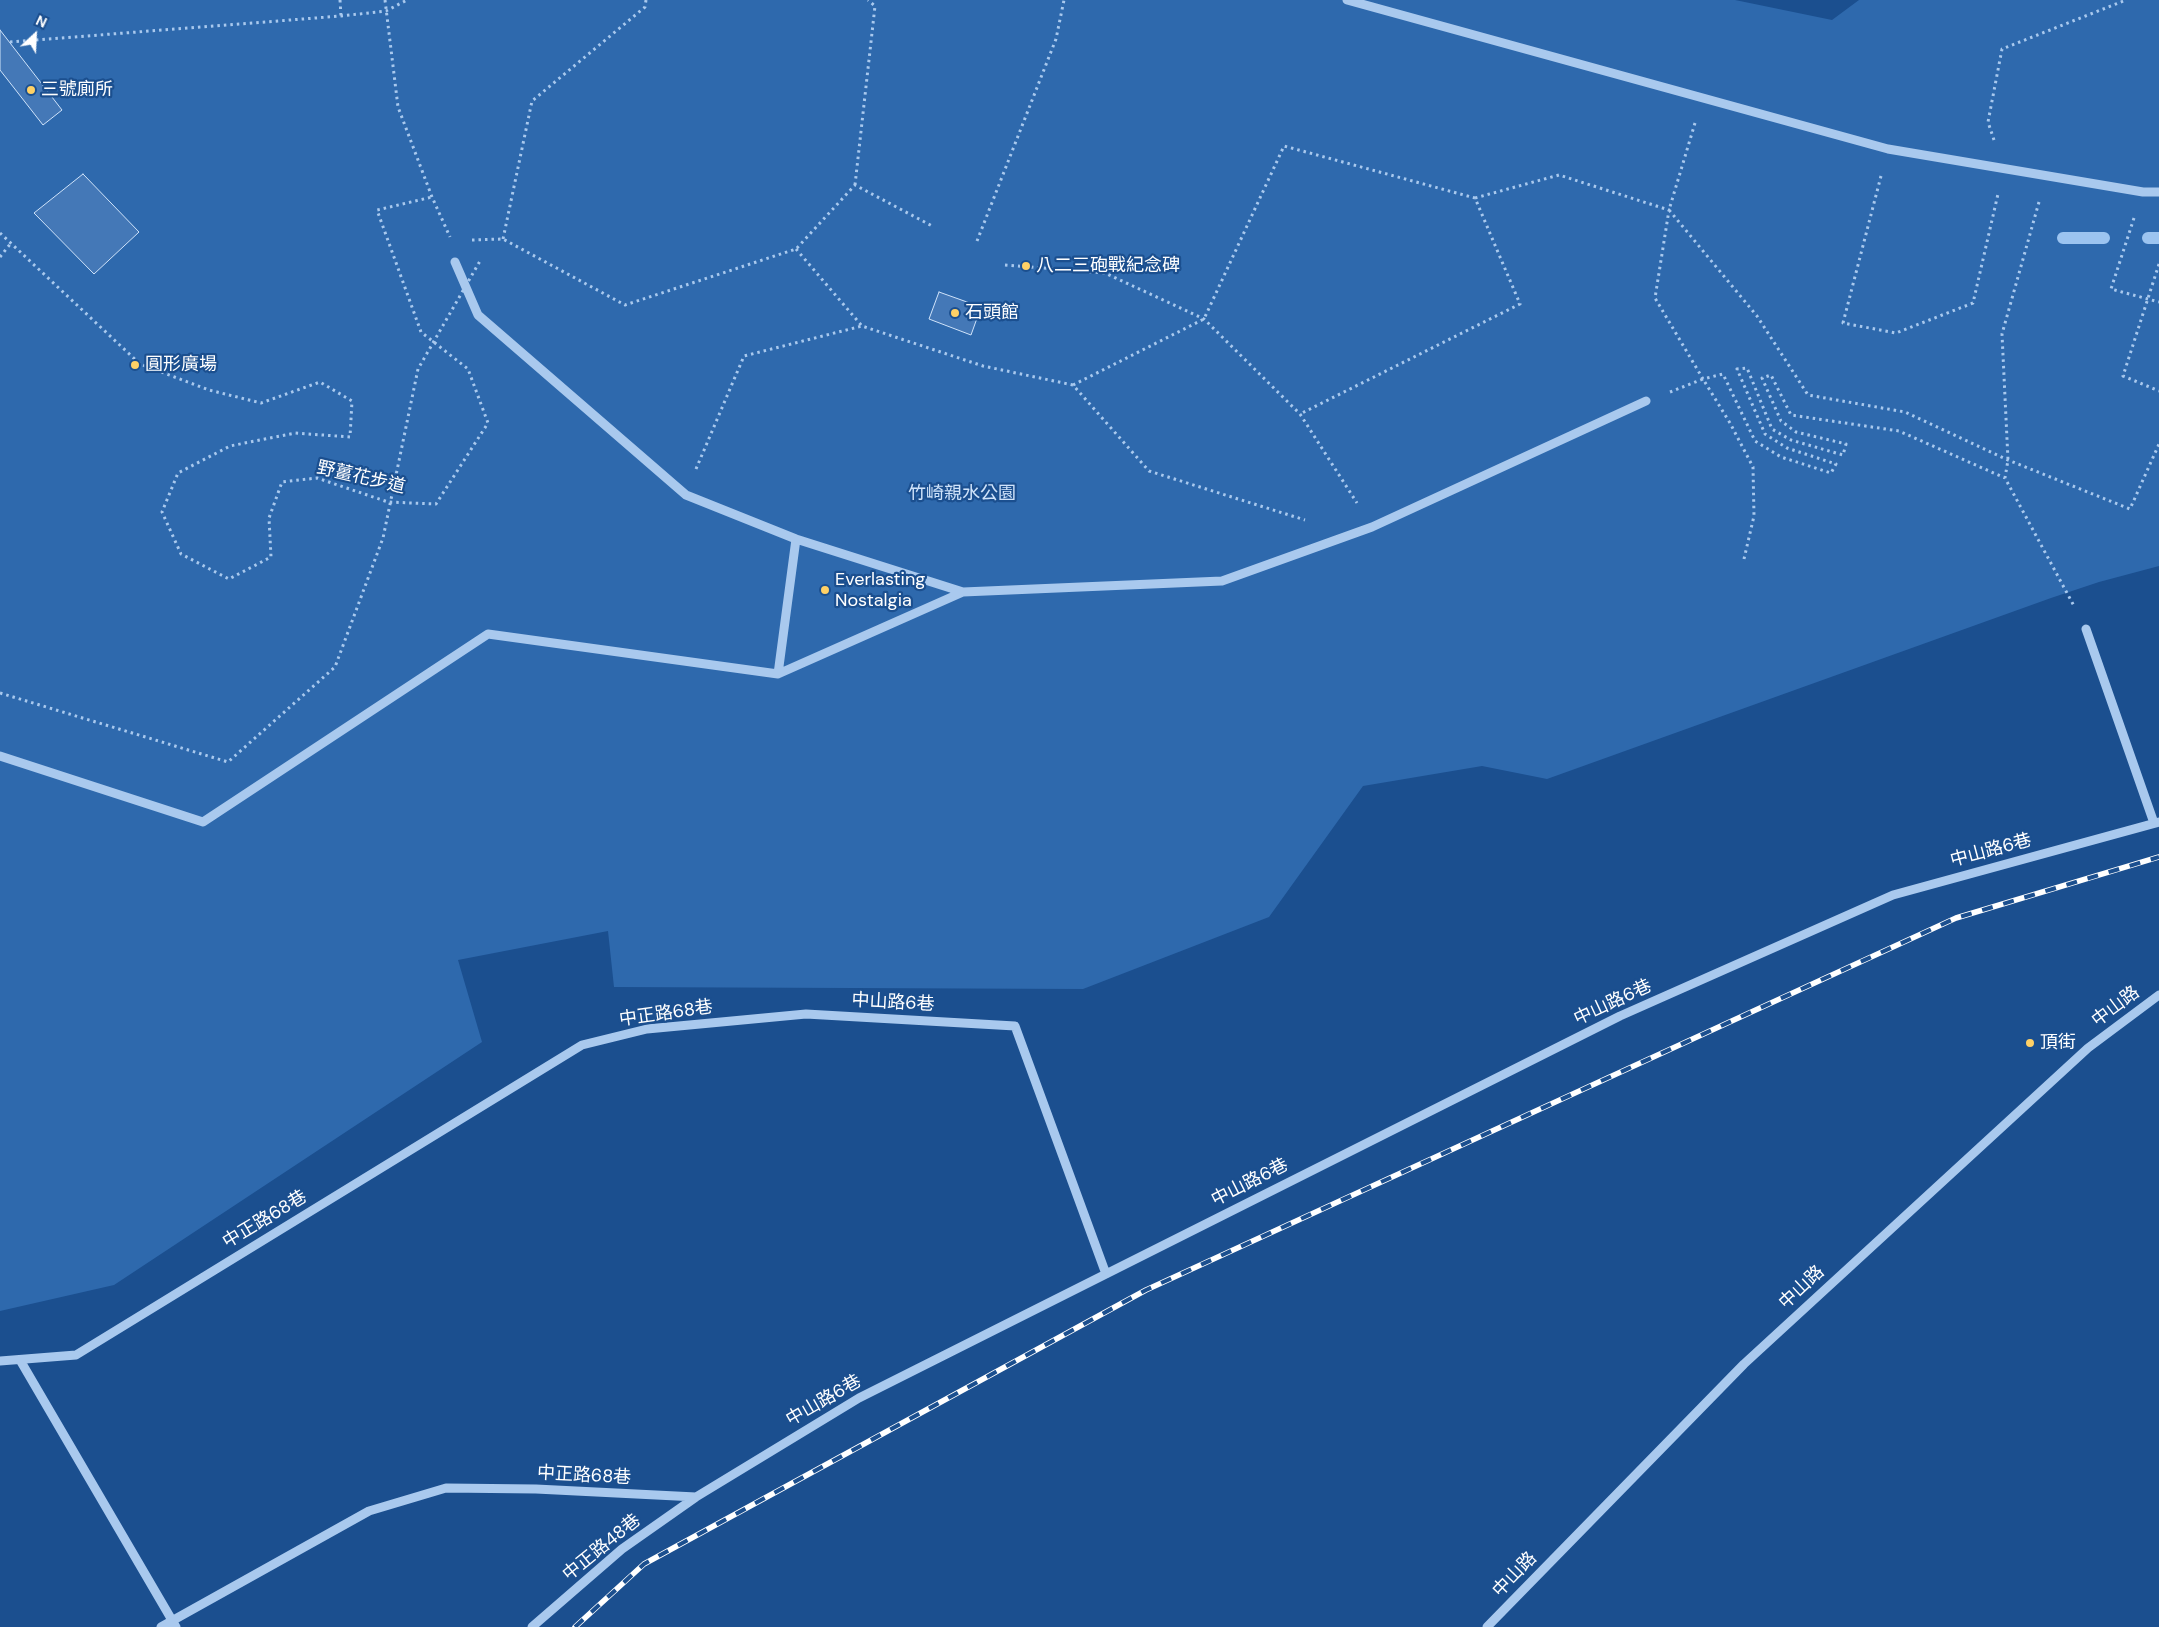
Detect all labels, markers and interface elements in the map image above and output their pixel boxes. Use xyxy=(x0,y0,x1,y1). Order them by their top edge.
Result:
north arrow xyxy=(10,10,60,60)
text: N xyxy=(33,11,50,32)
place label: 三號廁所 xyxy=(41,79,113,101)
marker: 三號廁所 xyxy=(25,84,37,96)
place label: 八二三砲戰紀念碑 xyxy=(1036,255,1180,277)
marker: 八二三砲戰紀念碑 xyxy=(1020,260,1032,272)
place label: 石頭館 xyxy=(965,302,1019,324)
marker: 石頭館 xyxy=(949,307,961,319)
place label: 圓形廣場 xyxy=(145,354,217,376)
marker: 圓形廣場 xyxy=(129,359,141,371)
street label: 野薑花步道 xyxy=(315,457,407,499)
park label: 竹崎親水公園 xyxy=(908,483,1016,505)
place label: Everlasting Nostalgia xyxy=(835,569,925,612)
marker: Everlasting Nostalgia xyxy=(819,584,831,596)
street label: 中山路6巷 xyxy=(1948,830,2034,872)
street label: 中山路6巷 xyxy=(1571,976,1655,1030)
street label: 中山路 xyxy=(2088,982,2144,1032)
street label: 中山路6巷 xyxy=(851,990,935,1016)
street label: 中正路68巷 xyxy=(618,997,714,1031)
place label: 頂街 xyxy=(2040,1032,2076,1054)
marker: 頂街 xyxy=(2024,1037,2036,1049)
street label: 中山路6巷 xyxy=(1208,1154,1292,1212)
street label: 中正路68巷 xyxy=(219,1186,311,1254)
street label: 中山路 xyxy=(1775,1262,1829,1314)
street label: 中山路6巷 xyxy=(783,1371,865,1431)
street label: 中正路68巷 xyxy=(536,1463,632,1489)
street label: 中正路48巷 xyxy=(559,1510,645,1586)
street label: 中山路 xyxy=(1488,1548,1542,1602)

